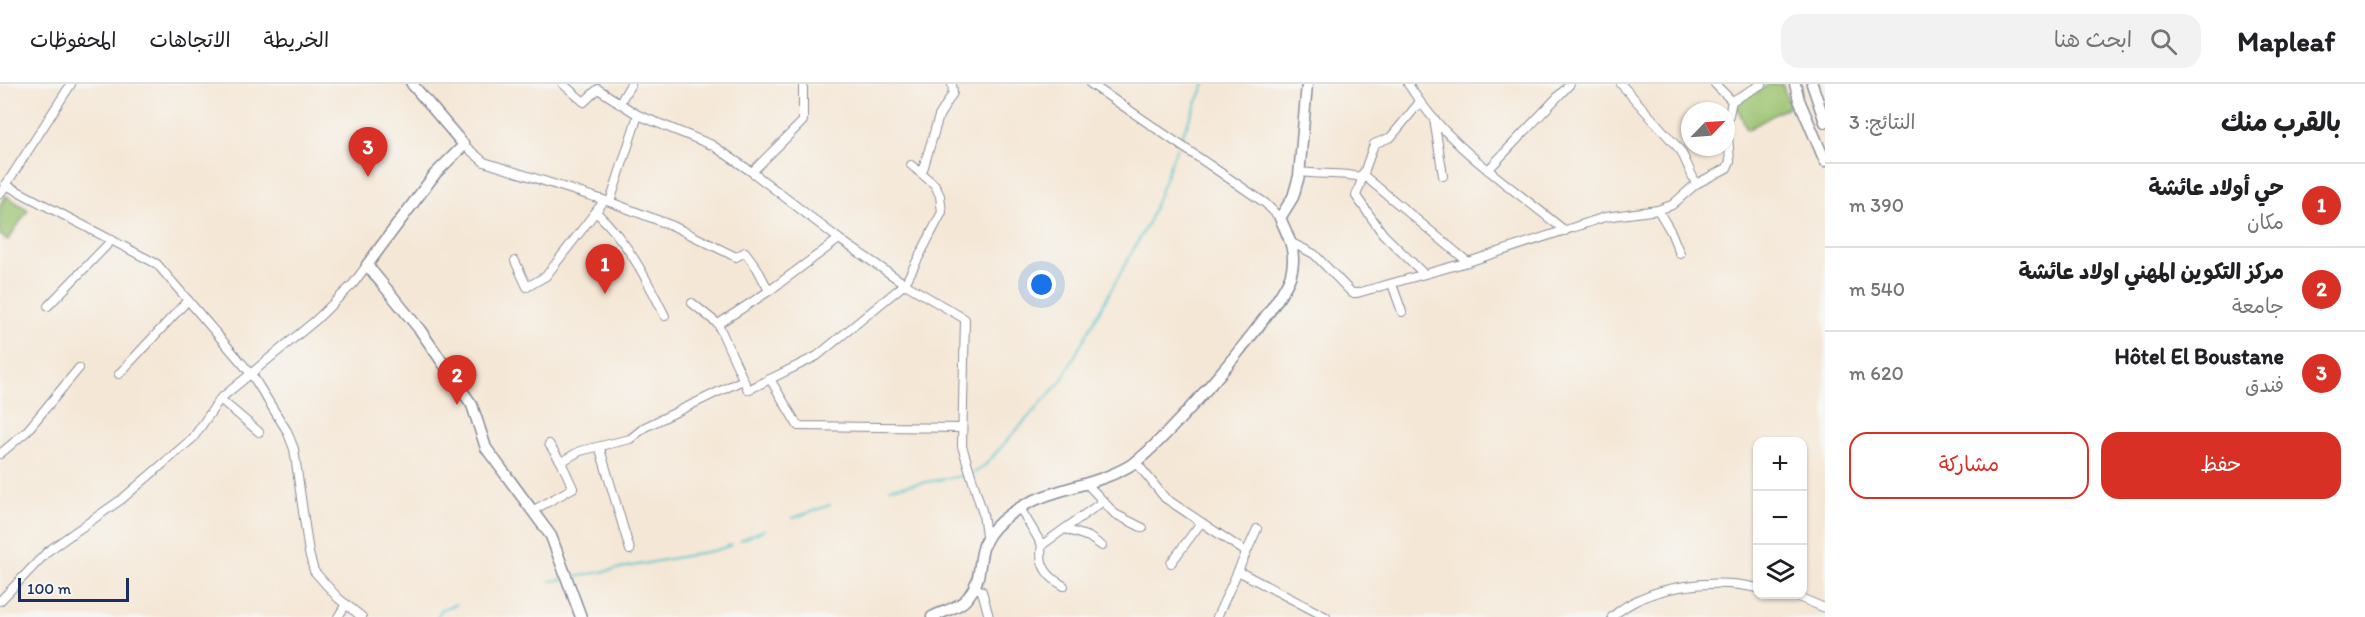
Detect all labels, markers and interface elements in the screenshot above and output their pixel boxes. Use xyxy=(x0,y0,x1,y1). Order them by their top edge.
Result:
search box xyxy=(1781,14,2201,68)
text: Mapleaf xyxy=(2237,24,2335,58)
icon: search xyxy=(2147,25,2180,58)
text: ابحث هنا xyxy=(2054,26,2132,53)
text: المحفوظات xyxy=(30,27,116,52)
text: الاتجاهات xyxy=(149,27,231,52)
text: الخريطة xyxy=(264,27,329,52)
north arrow xyxy=(1681,102,1735,156)
text: بالقرب منك xyxy=(2221,106,2341,138)
text: النتائج: 3 xyxy=(1849,110,1915,134)
pin: 3 xyxy=(348,128,388,177)
text: حي أولاد عائشة xyxy=(2148,174,2284,201)
text: 390 m xyxy=(1849,193,1904,217)
text: 1 xyxy=(2317,193,2326,217)
text: مكان xyxy=(2247,210,2284,234)
pin: 1 xyxy=(586,244,624,294)
text: مركز التكوين المهني اولاد عائشة xyxy=(2018,258,2284,285)
your location xyxy=(1027,270,1056,299)
text: 540 m xyxy=(1849,277,1905,301)
text: 2 xyxy=(2316,277,2327,301)
text: جامعة xyxy=(2232,294,2284,318)
text: Hôtel El Boustane xyxy=(2114,343,2284,370)
pin: 2 xyxy=(438,356,476,405)
text: 620 m xyxy=(1849,361,1904,385)
text: 3 xyxy=(2316,361,2327,385)
text: فندق xyxy=(2245,373,2284,397)
button: مشاركة xyxy=(1849,432,2089,499)
button: حفظ xyxy=(2101,432,2341,499)
map controls xyxy=(1753,437,1807,599)
button: + xyxy=(1753,437,1807,491)
button: − xyxy=(1753,491,1807,545)
button: layers xyxy=(1753,545,1807,599)
scale bar xyxy=(18,575,129,602)
text: 100 m xyxy=(27,579,71,598)

